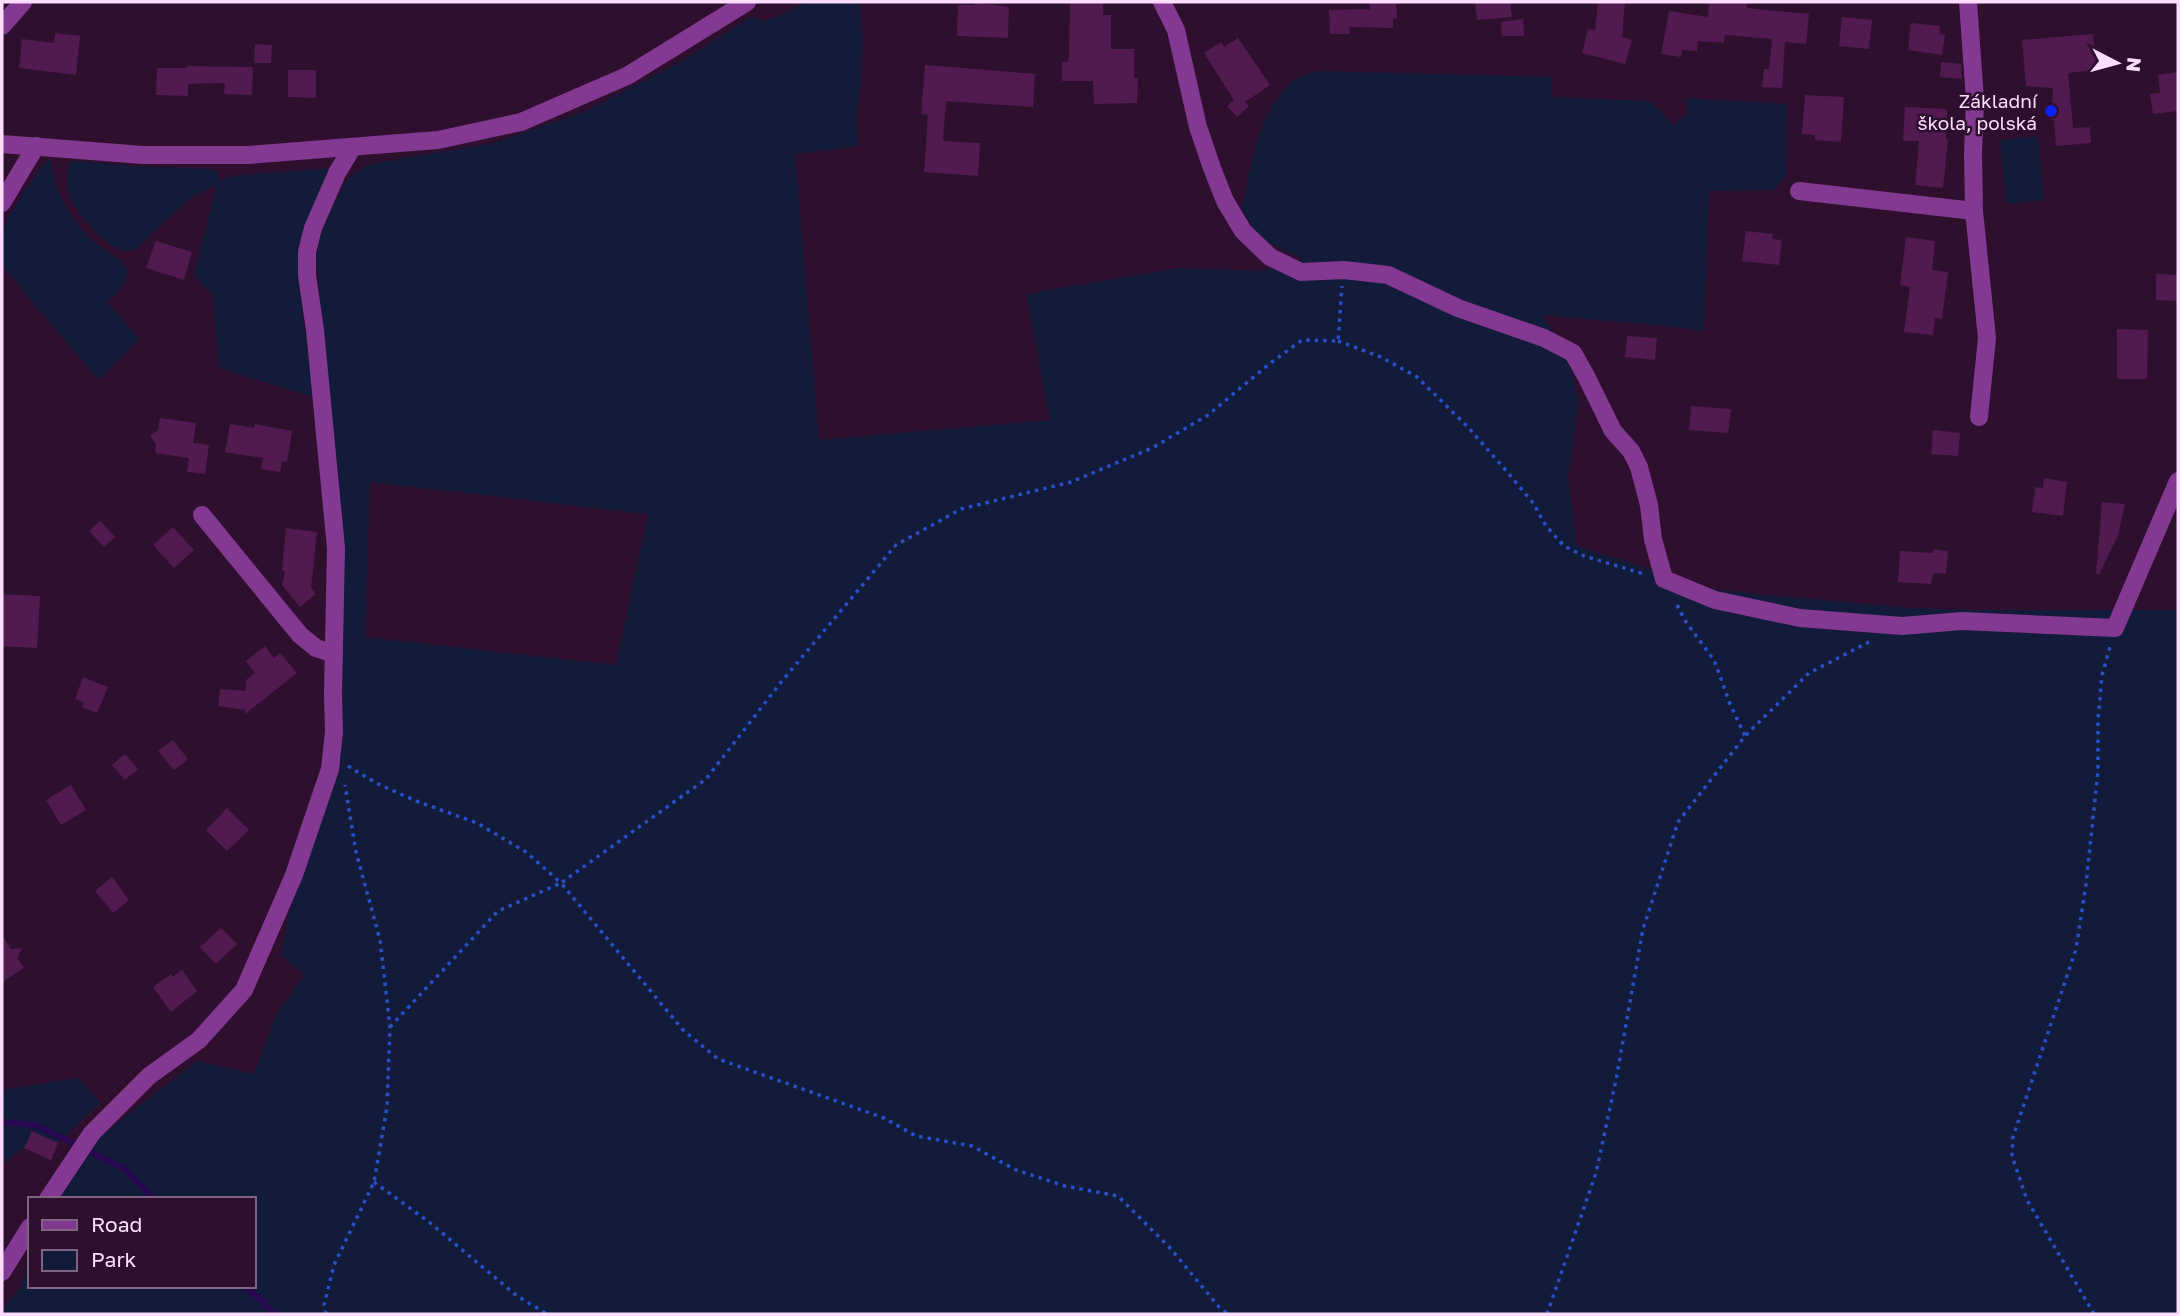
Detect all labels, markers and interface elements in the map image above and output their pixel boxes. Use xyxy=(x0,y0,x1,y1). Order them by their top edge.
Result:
north arrow xyxy=(2082,28,2152,98)
text: N xyxy=(2122,56,2147,73)
place label: Základní škola, polská xyxy=(1917,89,2039,134)
marker: Základní škola, polská xyxy=(2043,103,2059,119)
legend xyxy=(28,1197,256,1288)
text: Road xyxy=(91,1211,142,1237)
text: Park xyxy=(91,1246,137,1272)

